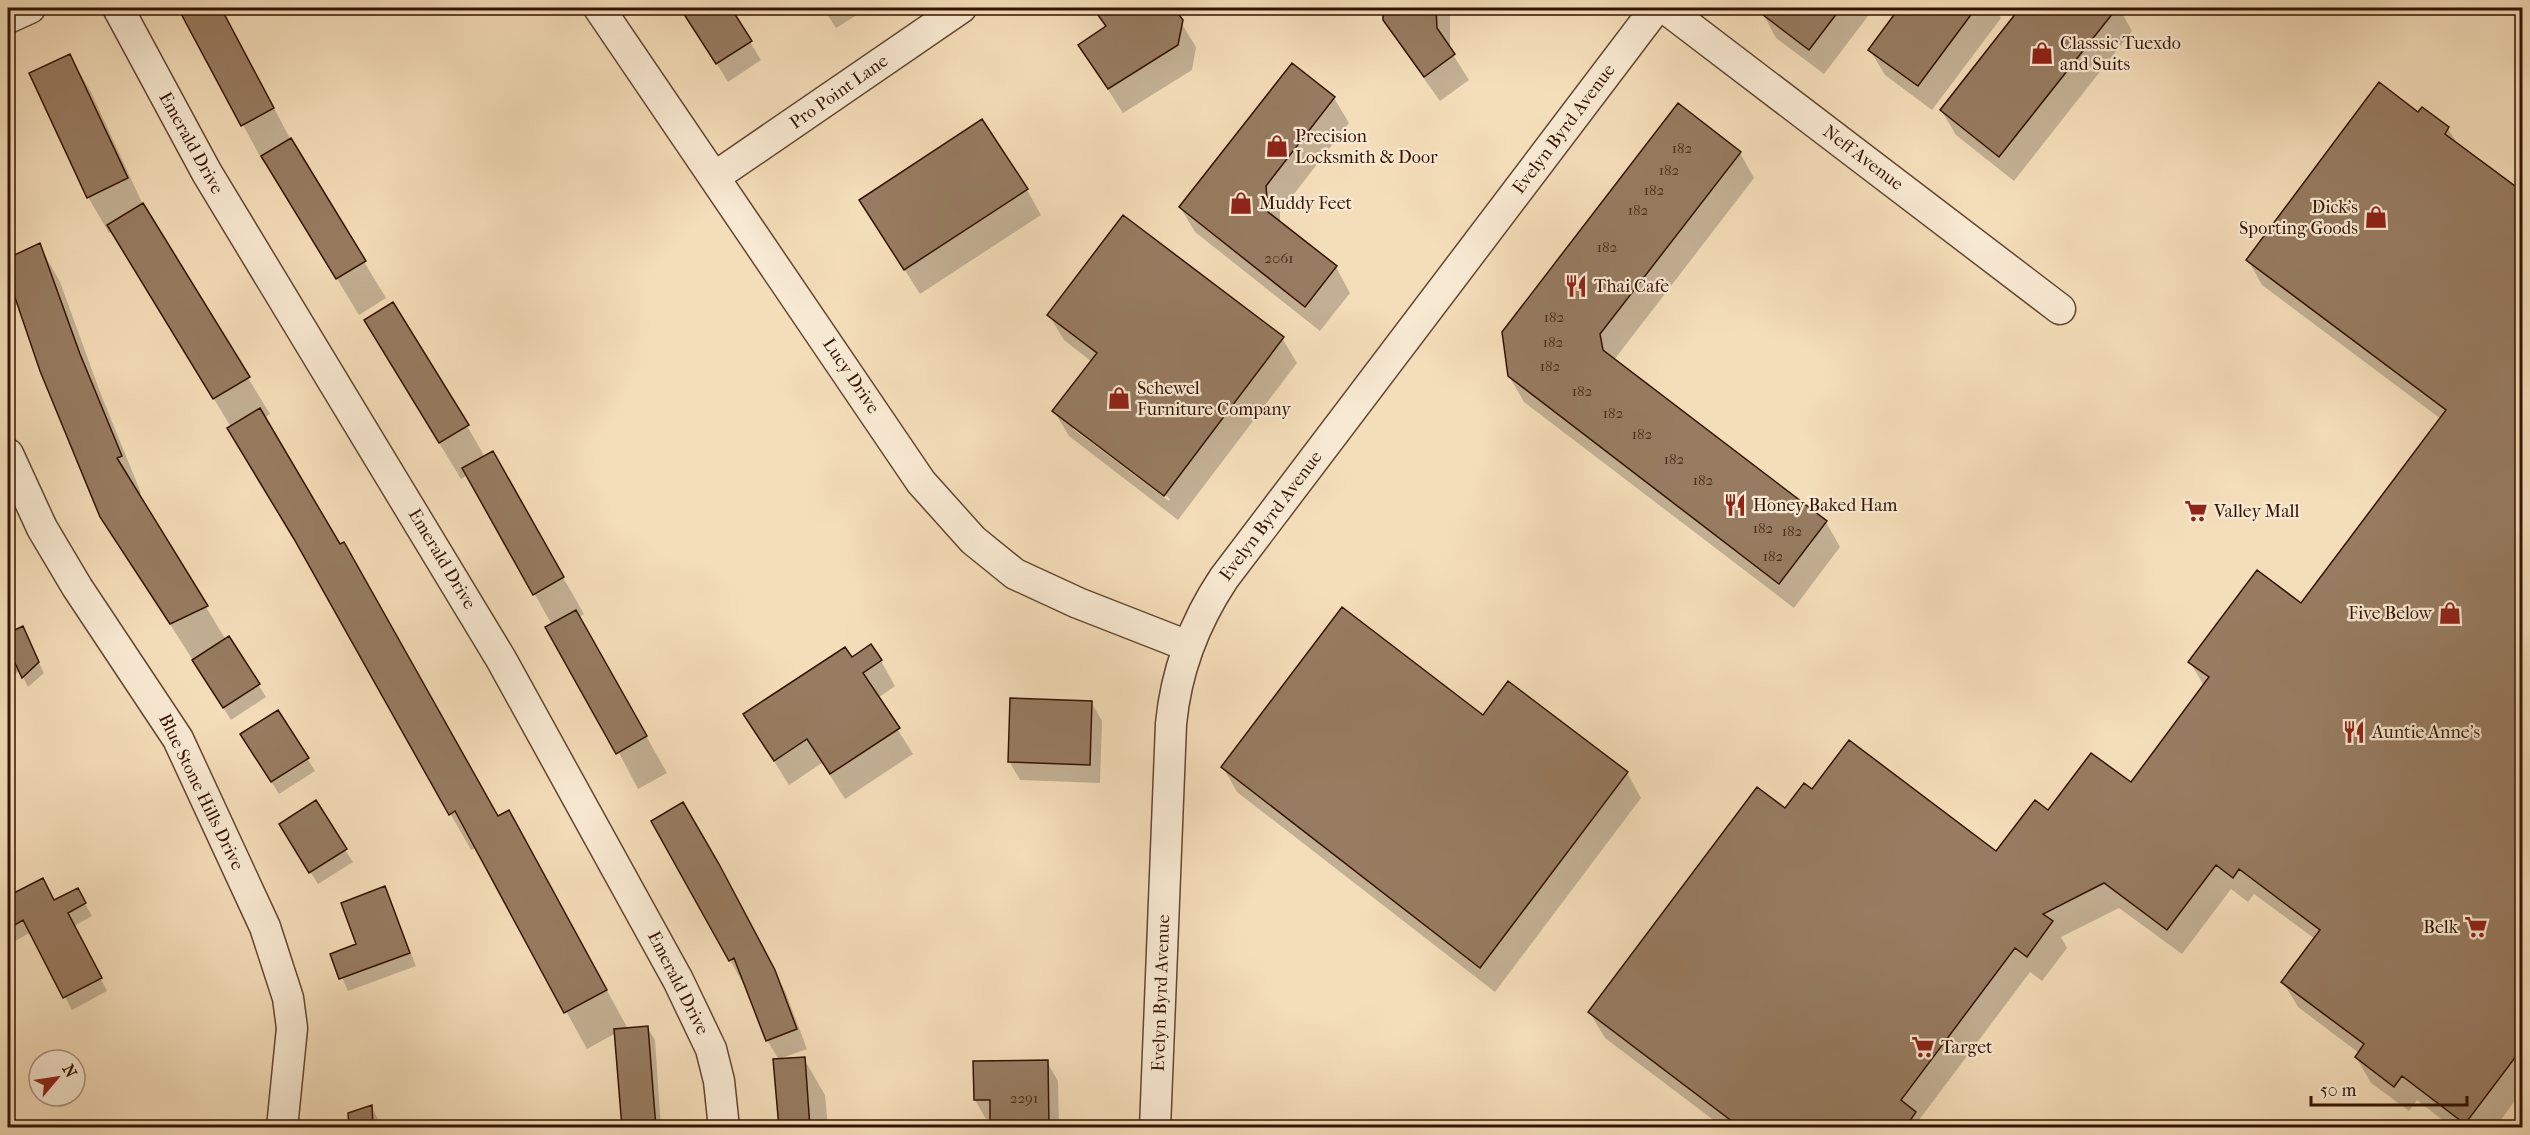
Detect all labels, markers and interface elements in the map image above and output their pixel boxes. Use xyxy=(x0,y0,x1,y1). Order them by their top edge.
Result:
place label: Classsic Tuexdo and Suits xyxy=(2060,33,2181,75)
shop icon: Classsic Tuexdo and Suits xyxy=(2029,40,2055,66)
street label: Pro Point Lane xyxy=(786,50,892,134)
street label: Evelyn Byrd Avenue xyxy=(1508,60,1620,198)
street label: Emerald Drive xyxy=(154,88,228,198)
street label: Neff Avenue xyxy=(1819,121,1907,195)
place label: Precision Locksmith & Door xyxy=(1295,126,1438,168)
shop icon: Precision Locksmith & Door xyxy=(1264,133,1290,159)
house number: 182 xyxy=(1672,139,1693,157)
house number: 182 xyxy=(1659,161,1680,179)
house number: 182 xyxy=(1644,181,1665,199)
shop icon: Muddy Feet xyxy=(1228,190,1254,216)
place label: Muddy Feet xyxy=(1259,193,1353,214)
place label: Dick's Sporting Goods xyxy=(2239,197,2358,239)
house number: 182 xyxy=(1628,201,1649,219)
shop icon: Dick's Sporting Goods xyxy=(2363,204,2389,230)
house number: 182 xyxy=(1597,238,1618,256)
house number: 2061 xyxy=(1264,249,1294,267)
restaurant icon: Thai Cafe xyxy=(1563,273,1589,299)
place label: Thai Cafe xyxy=(1594,276,1669,297)
house number: 182 xyxy=(1544,308,1565,326)
house number: 182 xyxy=(1543,333,1564,351)
street label: Lucy Drive xyxy=(818,334,884,418)
house number: 182 xyxy=(1540,357,1561,375)
place label: Schewel Furniture Company xyxy=(1137,378,1292,420)
house number: 182 xyxy=(1572,382,1593,400)
shop icon: Schewel Furniture Company xyxy=(1106,385,1132,411)
house number: 182 xyxy=(1603,404,1624,422)
house number: 182 xyxy=(1632,425,1653,443)
street label: Evelyn Byrd Avenue xyxy=(1215,447,1327,585)
house number: 182 xyxy=(1664,450,1685,468)
house number: 182 xyxy=(1693,471,1714,489)
restaurant icon: Honey Baked Ham xyxy=(1722,492,1748,518)
place label: Honey Baked Ham xyxy=(1753,495,1898,516)
supermarket icon: Valley Mall xyxy=(2183,498,2209,524)
place label: Valley Mall xyxy=(2213,501,2300,522)
street label: Emerald Drive xyxy=(404,505,480,613)
house number: 182 xyxy=(1753,519,1774,537)
house number: 182 xyxy=(1782,522,1803,540)
house number: 182 xyxy=(1763,547,1784,565)
shop icon: Five Below xyxy=(2437,600,2463,626)
place label: Five Below xyxy=(2348,603,2433,624)
street label: Blue Stone Hills Drive xyxy=(154,710,248,874)
restaurant icon: Auntie Anne's xyxy=(2341,719,2367,745)
place label: Auntie Anne's xyxy=(2371,722,2480,743)
street label: Evelyn Byrd Avenue xyxy=(1148,914,1174,1072)
supermarket icon: Belk xyxy=(2463,914,2489,940)
place label: Belk xyxy=(2423,917,2459,938)
street label: Emerald Drive xyxy=(643,928,713,1038)
supermarket icon: Target xyxy=(1910,1034,1936,1060)
place label: Target xyxy=(1941,1037,1993,1058)
north arrow xyxy=(27,1048,87,1108)
text: N xyxy=(58,1061,81,1082)
scale bar xyxy=(2311,1069,2467,1107)
text: 50 m xyxy=(2320,1080,2357,1101)
house number: 2291 xyxy=(1010,1089,1038,1107)

